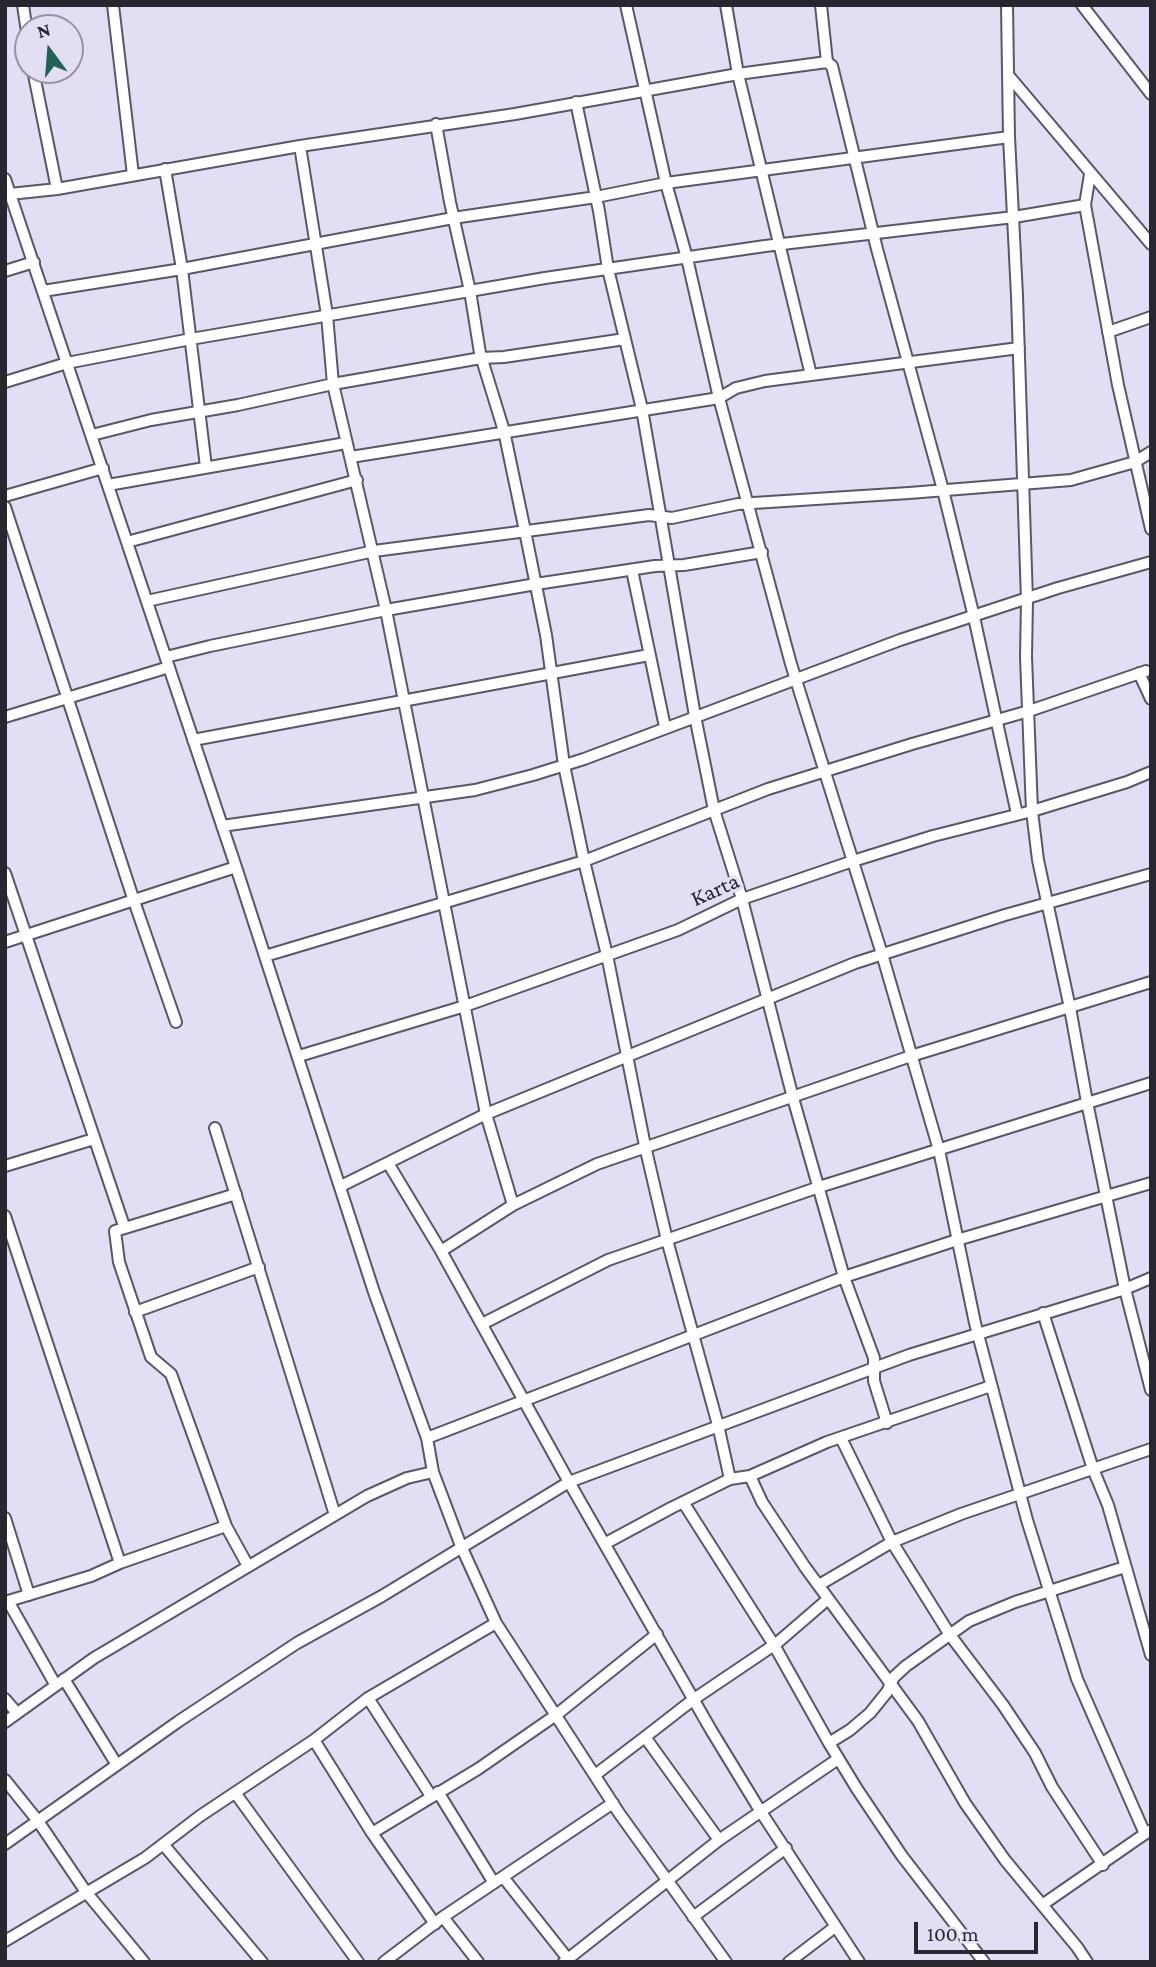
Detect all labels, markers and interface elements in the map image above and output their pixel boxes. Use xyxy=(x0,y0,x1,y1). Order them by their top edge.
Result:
north arrow xyxy=(14,14,84,84)
text: N xyxy=(34,18,53,42)
street label: Karta xyxy=(687,867,743,913)
scale bar xyxy=(918,1908,1042,1952)
text: 100 m xyxy=(927,1922,979,1946)

